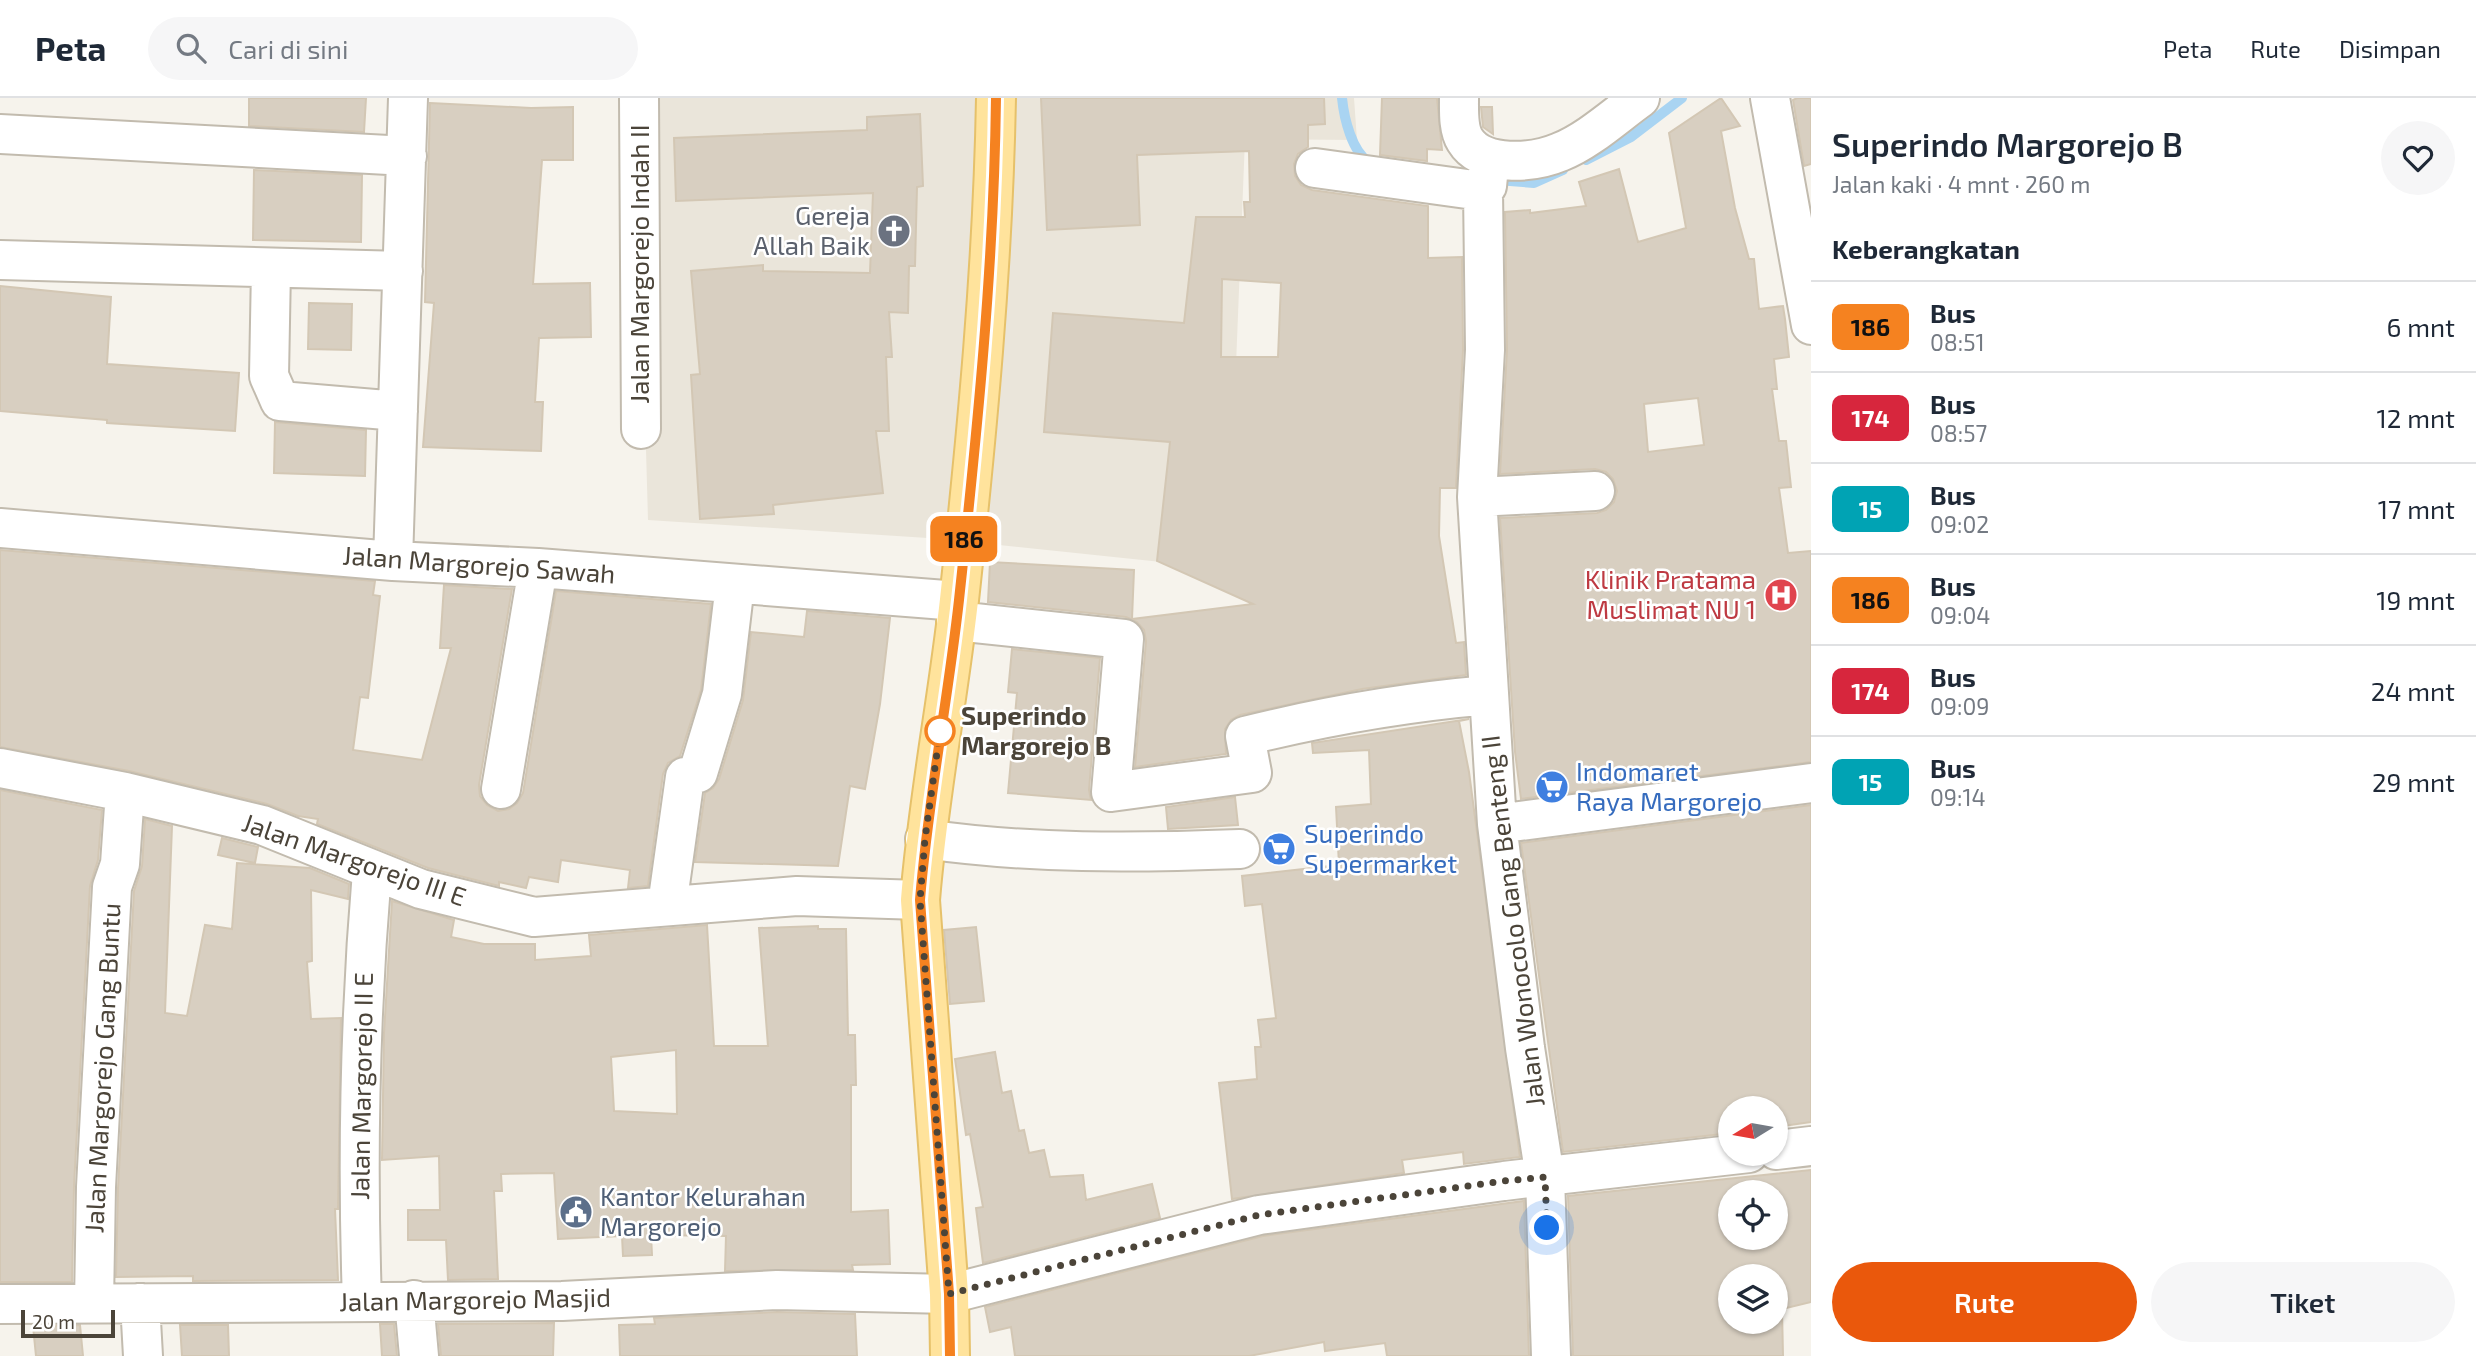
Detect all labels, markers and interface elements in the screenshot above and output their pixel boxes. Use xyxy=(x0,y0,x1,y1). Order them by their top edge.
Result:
search box xyxy=(148,17,638,80)
text: Peta xyxy=(35,28,106,68)
icon: search xyxy=(172,29,210,67)
text: Cari di sini xyxy=(228,33,348,64)
text: Peta xyxy=(2163,34,2212,63)
text: Rute xyxy=(2250,34,2301,63)
text: Disimpan xyxy=(2339,34,2441,63)
button: heart xyxy=(2381,121,2455,195)
street label: Jalan Margorejo Indah II xyxy=(623,124,654,404)
text: Superindo Margorejo B xyxy=(1832,124,2183,164)
text: Jalan kaki · 4 mnt · 260 m xyxy=(1832,170,2090,198)
place label: Gereja Allah Baik xyxy=(753,199,870,260)
church icon: Gereja Allah Baik xyxy=(875,212,913,250)
text: Keberangkatan xyxy=(1832,233,2020,264)
text: Bus xyxy=(1930,297,1976,328)
text: 6 mnt xyxy=(2387,311,2455,342)
text: 186 xyxy=(1851,312,1890,341)
text: 08:51 xyxy=(1930,328,1985,356)
text: Bus xyxy=(1930,388,1976,419)
text: 12 mnt xyxy=(2376,402,2455,433)
text: 174 xyxy=(1851,403,1890,432)
text: 08:57 xyxy=(1930,419,1987,447)
text: Bus xyxy=(1930,479,1976,510)
text: 17 mnt xyxy=(2378,493,2455,524)
text: 15 xyxy=(1859,494,1882,523)
text: 09:02 xyxy=(1930,510,1989,538)
line badge: 186 xyxy=(924,516,1004,562)
text: 186 xyxy=(944,524,984,553)
street label: Jalan Margorejo Sawah xyxy=(342,539,617,588)
place label: Klinik Pratama Muslimat NU 1 xyxy=(1585,563,1756,624)
text: Bus xyxy=(1930,570,1976,601)
hospital icon: Klinik Pratama Muslimat NU 1 xyxy=(1762,576,1800,614)
text: 19 mnt xyxy=(2376,584,2455,615)
text: 186 xyxy=(1851,585,1890,614)
text: 09:04 xyxy=(1930,601,1990,629)
text: Bus xyxy=(1930,661,1976,692)
text: 24 mnt xyxy=(2371,675,2455,706)
text: 174 xyxy=(1851,676,1890,705)
text: 09:09 xyxy=(1930,692,1989,720)
place label: Superindo Margorejo B xyxy=(961,699,1111,760)
marker: Superindo Margorejo B xyxy=(925,716,955,746)
street label: Jalan Wonocolo Gang Benteng II xyxy=(1473,734,1550,1109)
text: Bus xyxy=(1930,752,1976,783)
place label: Indomaret Raya Margorejo xyxy=(1576,755,1762,816)
text: 29 mnt xyxy=(2372,766,2455,797)
text: 15 xyxy=(1859,767,1882,796)
supermarket icon: Indomaret Raya Margorejo xyxy=(1533,768,1571,806)
text: 09:14 xyxy=(1930,783,1986,811)
street label: Jalan Margorejo III E xyxy=(239,806,470,911)
place label: Superindo Supermarket xyxy=(1304,817,1457,878)
supermarket icon: Superindo Supermarket xyxy=(1260,830,1298,868)
street label: Jalan Margorejo Gang Buntu xyxy=(77,902,126,1234)
street label: Jalan Margorejo II E xyxy=(343,972,378,1200)
north arrow xyxy=(1718,1096,1788,1166)
map controls xyxy=(1718,1096,1788,1334)
place label: Kantor Kelurahan Margorejo xyxy=(600,1180,806,1241)
button: locate xyxy=(1718,1180,1788,1250)
public building icon: Kantor Kelurahan Margorejo xyxy=(557,1193,595,1231)
your location xyxy=(1529,1210,1564,1245)
button: Rute xyxy=(1832,1262,2137,1342)
button: Tiket xyxy=(2151,1262,2455,1342)
button: layers xyxy=(1718,1264,1788,1334)
street label: Jalan Margorejo Masjid xyxy=(339,1281,611,1316)
scale bar xyxy=(21,1307,116,1339)
text: 20 m xyxy=(32,1310,75,1333)

